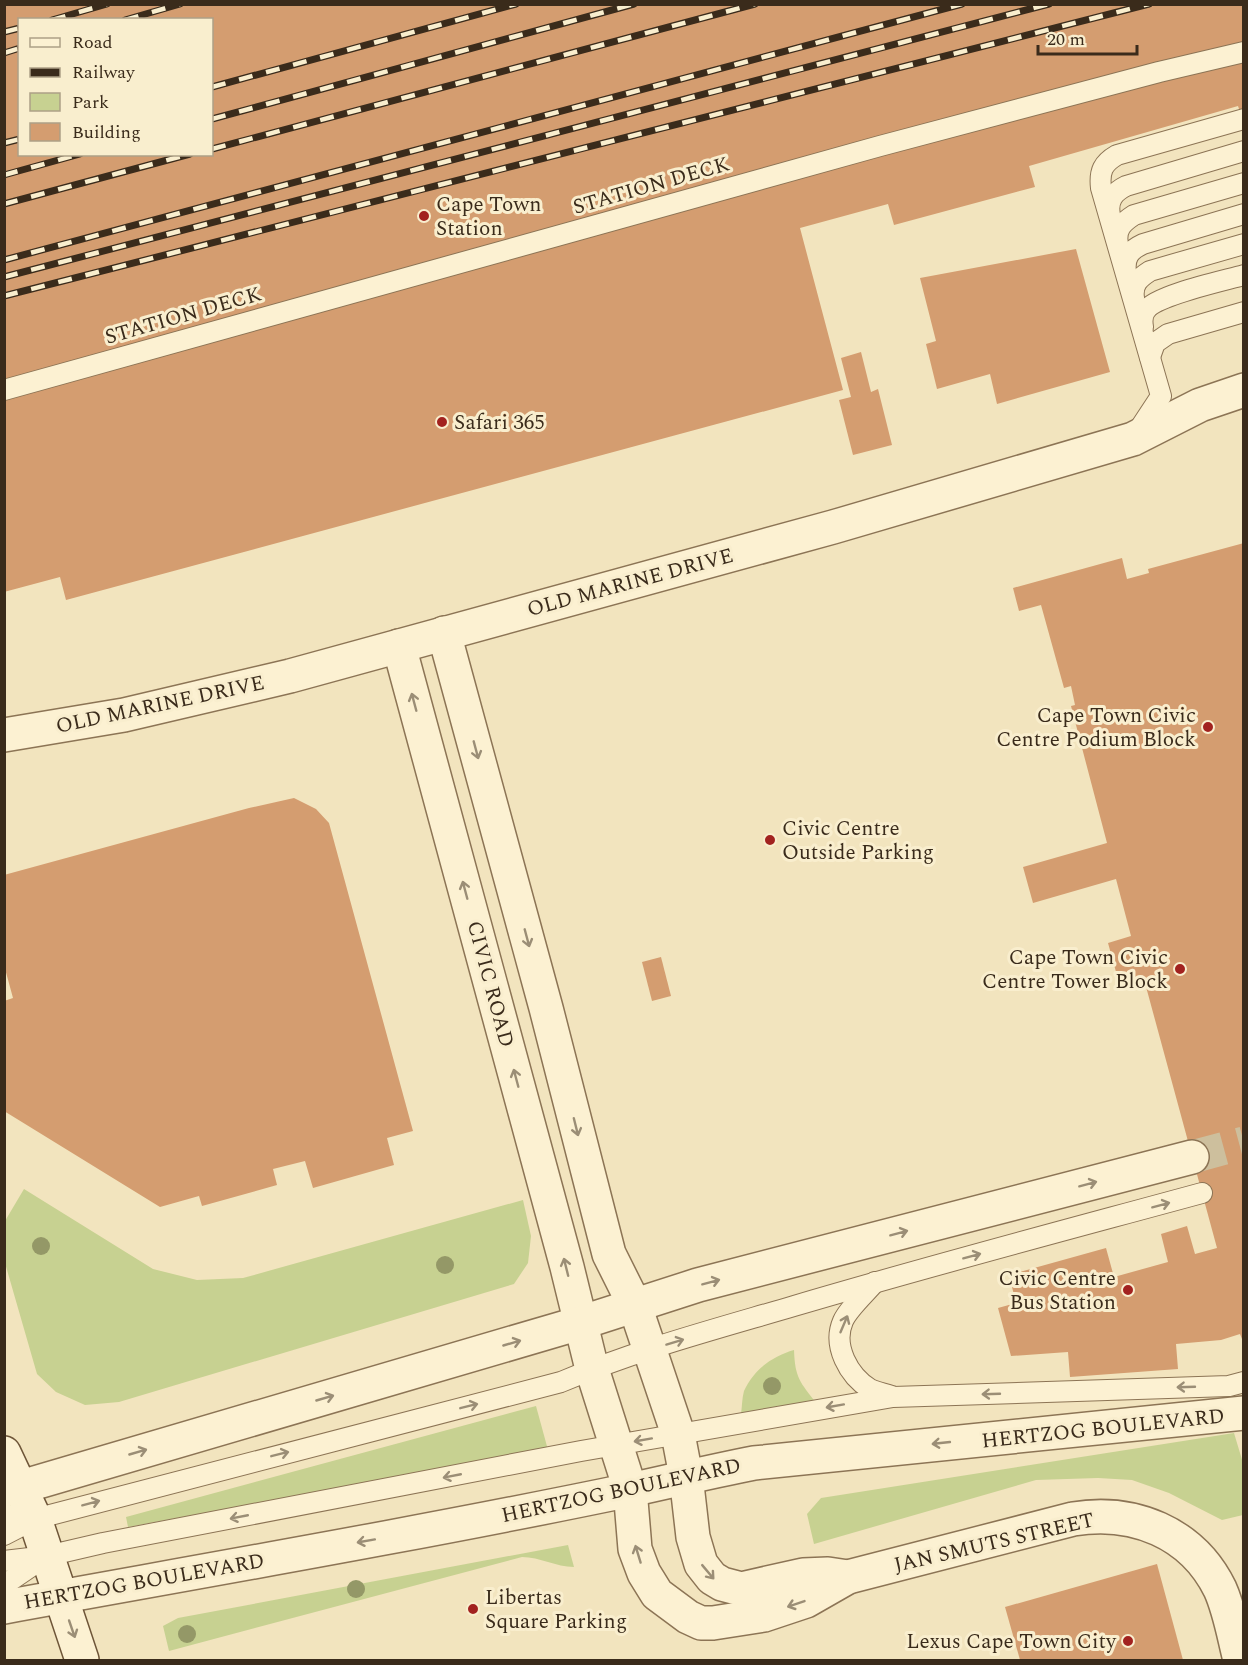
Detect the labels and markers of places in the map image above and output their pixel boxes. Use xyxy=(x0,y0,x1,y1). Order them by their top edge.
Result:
place label: Cape Town Station xyxy=(436,189,541,245)
marker: Cape Town Station xyxy=(417,209,431,223)
place label: Safari 365 xyxy=(454,407,545,439)
marker: Safari 365 xyxy=(435,415,449,429)
place label: Cape Town Civic Centre Podium Block xyxy=(996,700,1196,756)
marker: Cape Town Civic Centre Podium Block xyxy=(1201,720,1215,734)
place label: Civic Centre Outside Parking xyxy=(782,813,934,869)
marker: Civic Centre Outside Parking xyxy=(763,833,777,847)
place label: Cape Town Civic Centre Tower Block xyxy=(982,942,1168,998)
marker: Cape Town Civic Centre Tower Block xyxy=(1173,962,1187,976)
place label: Civic Centre Bus Station xyxy=(998,1263,1116,1319)
marker: Civic Centre Bus Station xyxy=(1121,1283,1135,1297)
place label: Libertas Square Parking xyxy=(485,1582,627,1638)
marker: Libertas Square Parking xyxy=(466,1602,480,1616)
place label: Lexus Cape Town City xyxy=(906,1626,1117,1658)
marker: Lexus Cape Town City xyxy=(1121,1634,1135,1648)

